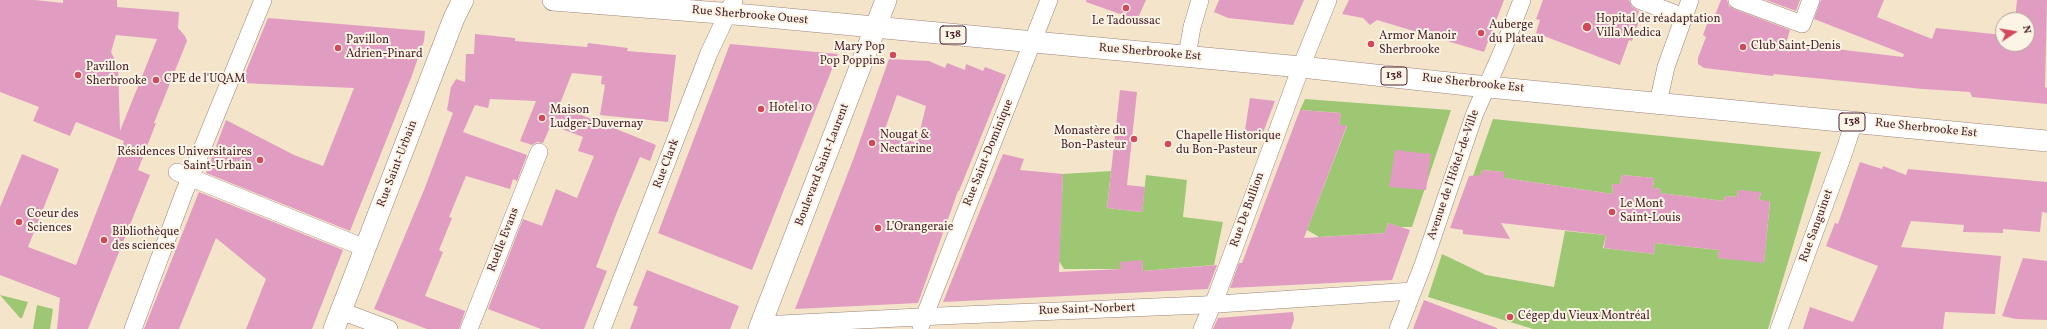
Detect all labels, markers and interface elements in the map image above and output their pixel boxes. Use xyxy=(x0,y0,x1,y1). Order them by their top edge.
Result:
marker: Le Tadoussac xyxy=(1121,3,1131,13)
street label: Rue Sherbrooke Ouest xyxy=(691,4,809,28)
north arrow xyxy=(1995,12,2035,52)
place label: Hopital de réadaptation Villa Medica xyxy=(1596,13,1721,41)
place label: Le Tadoussac xyxy=(1092,15,1160,29)
place label: Auberge du Plateau xyxy=(1489,19,1544,47)
marker: Hopital de réadaptation Villa Medica xyxy=(1581,21,1593,33)
text: N xyxy=(2018,24,2034,35)
road number: 138 xyxy=(940,26,966,44)
marker: Auberge du Plateau xyxy=(1476,28,1486,38)
place label: Armor Manoir Sherbrooke xyxy=(1379,30,1456,58)
place label: Pavillon Adrien-Pinard xyxy=(346,34,423,62)
marker: Armor Manoir Sherbrooke xyxy=(1366,39,1376,49)
place label: Club Saint-Denis xyxy=(1751,40,1841,54)
place label: Mary Pop Pop Poppins xyxy=(820,41,885,69)
street label: Rue Sherbrooke Est xyxy=(1098,41,1202,65)
marker: Club Saint-Denis xyxy=(1738,42,1748,52)
marker: Pavillon Adrien-Pinard xyxy=(333,43,343,53)
marker: Mary Pop Pop Poppins xyxy=(888,50,898,60)
place label: Pavillon Sherbrooke xyxy=(86,61,147,89)
road number: 138 xyxy=(1381,67,1407,85)
marker: Pavillon Sherbrooke xyxy=(73,70,83,80)
street label: Rue Sherbrooke Est xyxy=(1421,71,1525,97)
place label: CPE de l'UQAM xyxy=(164,73,245,87)
marker: CPE de l'UQAM xyxy=(151,75,161,85)
street label: Rue Saint-Dominique xyxy=(961,97,1017,209)
place label: Hotel 10 xyxy=(769,102,812,116)
street label: Boulevard Saint-Laurent xyxy=(793,102,853,228)
place label: Maison Ludger-Duvernay xyxy=(550,104,643,132)
marker: Hotel 10 xyxy=(756,104,766,114)
street label: Avenue de l'Hôtel-de-Ville xyxy=(1425,108,1483,242)
marker: Maison Ludger-Duvernay xyxy=(537,113,547,123)
road number: 138 xyxy=(1839,113,1865,131)
street label: Rue Sherbrooke Est xyxy=(1874,116,1978,142)
street label: Rue Saint-Urbain xyxy=(375,119,421,209)
place label: Monastère du Bon-Pasteur xyxy=(1054,125,1126,153)
place label: Nougat & Nectarine xyxy=(880,129,932,157)
place label: Chapelle Historique du Bon-Pasteur xyxy=(1176,130,1281,158)
marker: Monastère du Bon-Pasteur xyxy=(1129,134,1139,144)
street label: Rue Clark xyxy=(651,137,683,191)
marker: Nougat & Nectarine xyxy=(867,138,877,148)
marker: Chapelle Historique du Bon-Pasteur xyxy=(1163,139,1173,149)
place label: Résidences Universitaires Saint-Urbain xyxy=(117,146,252,174)
marker: Résidences Universitaires Saint-Urbain xyxy=(255,155,265,165)
street label: Rue De Bullion xyxy=(1228,171,1268,249)
street label: Rue Sanguinet xyxy=(1797,188,1837,264)
place label: Le Mont Saint-Louis xyxy=(1620,198,1681,226)
street label: Ruelle Evans xyxy=(485,206,523,274)
marker: Le Mont Saint-Louis xyxy=(1607,207,1617,217)
place label: Coeur des Sciences xyxy=(27,208,79,236)
marker: Coeur des Sciences xyxy=(14,217,24,227)
place label: L’Orangeraie xyxy=(886,221,953,235)
marker: L’Orangeraie xyxy=(873,223,883,233)
place label: Bibliothèque des sciences xyxy=(112,226,179,254)
marker: Bibliothèque des sciences xyxy=(99,235,109,245)
street label: Rue Saint-Norbert xyxy=(1038,301,1136,319)
place label: Cégep du Vieux Montréal xyxy=(1518,310,1650,324)
marker: Cégep du Vieux Montréal xyxy=(1505,312,1515,322)

